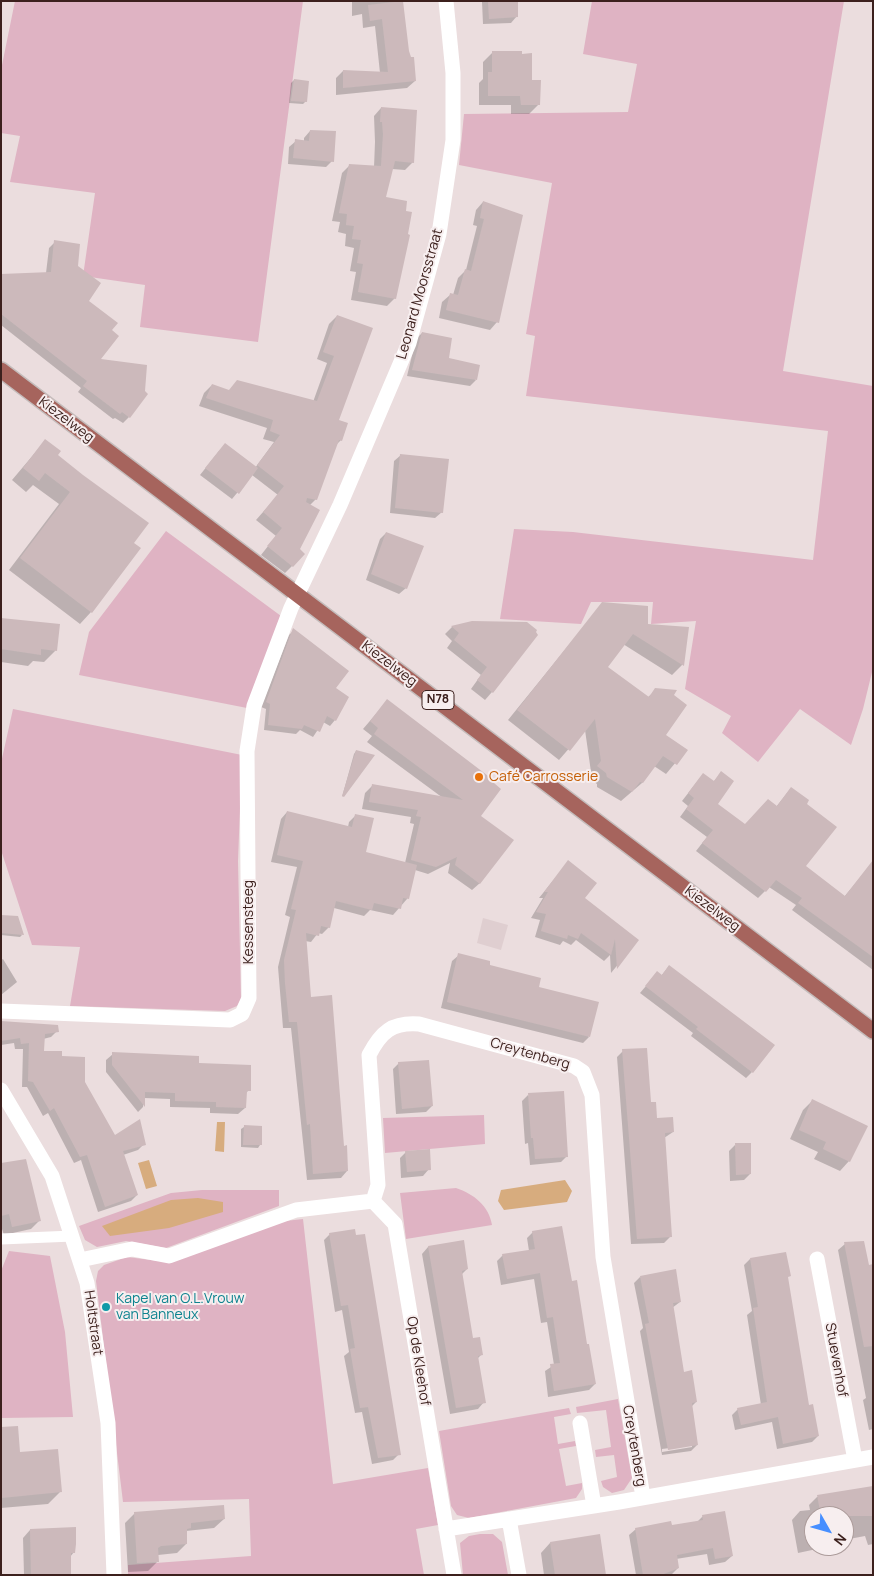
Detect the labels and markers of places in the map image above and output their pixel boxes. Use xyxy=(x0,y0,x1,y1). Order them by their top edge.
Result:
place label: Café Carrosserie xyxy=(489,769,598,785)
marker: Café Carrosserie xyxy=(473,771,485,783)
place label: Kapel van O.L.Vrouw van Banneux xyxy=(116,1291,245,1324)
marker: Kapel van O.L.Vrouw van Banneux xyxy=(100,1301,112,1313)

